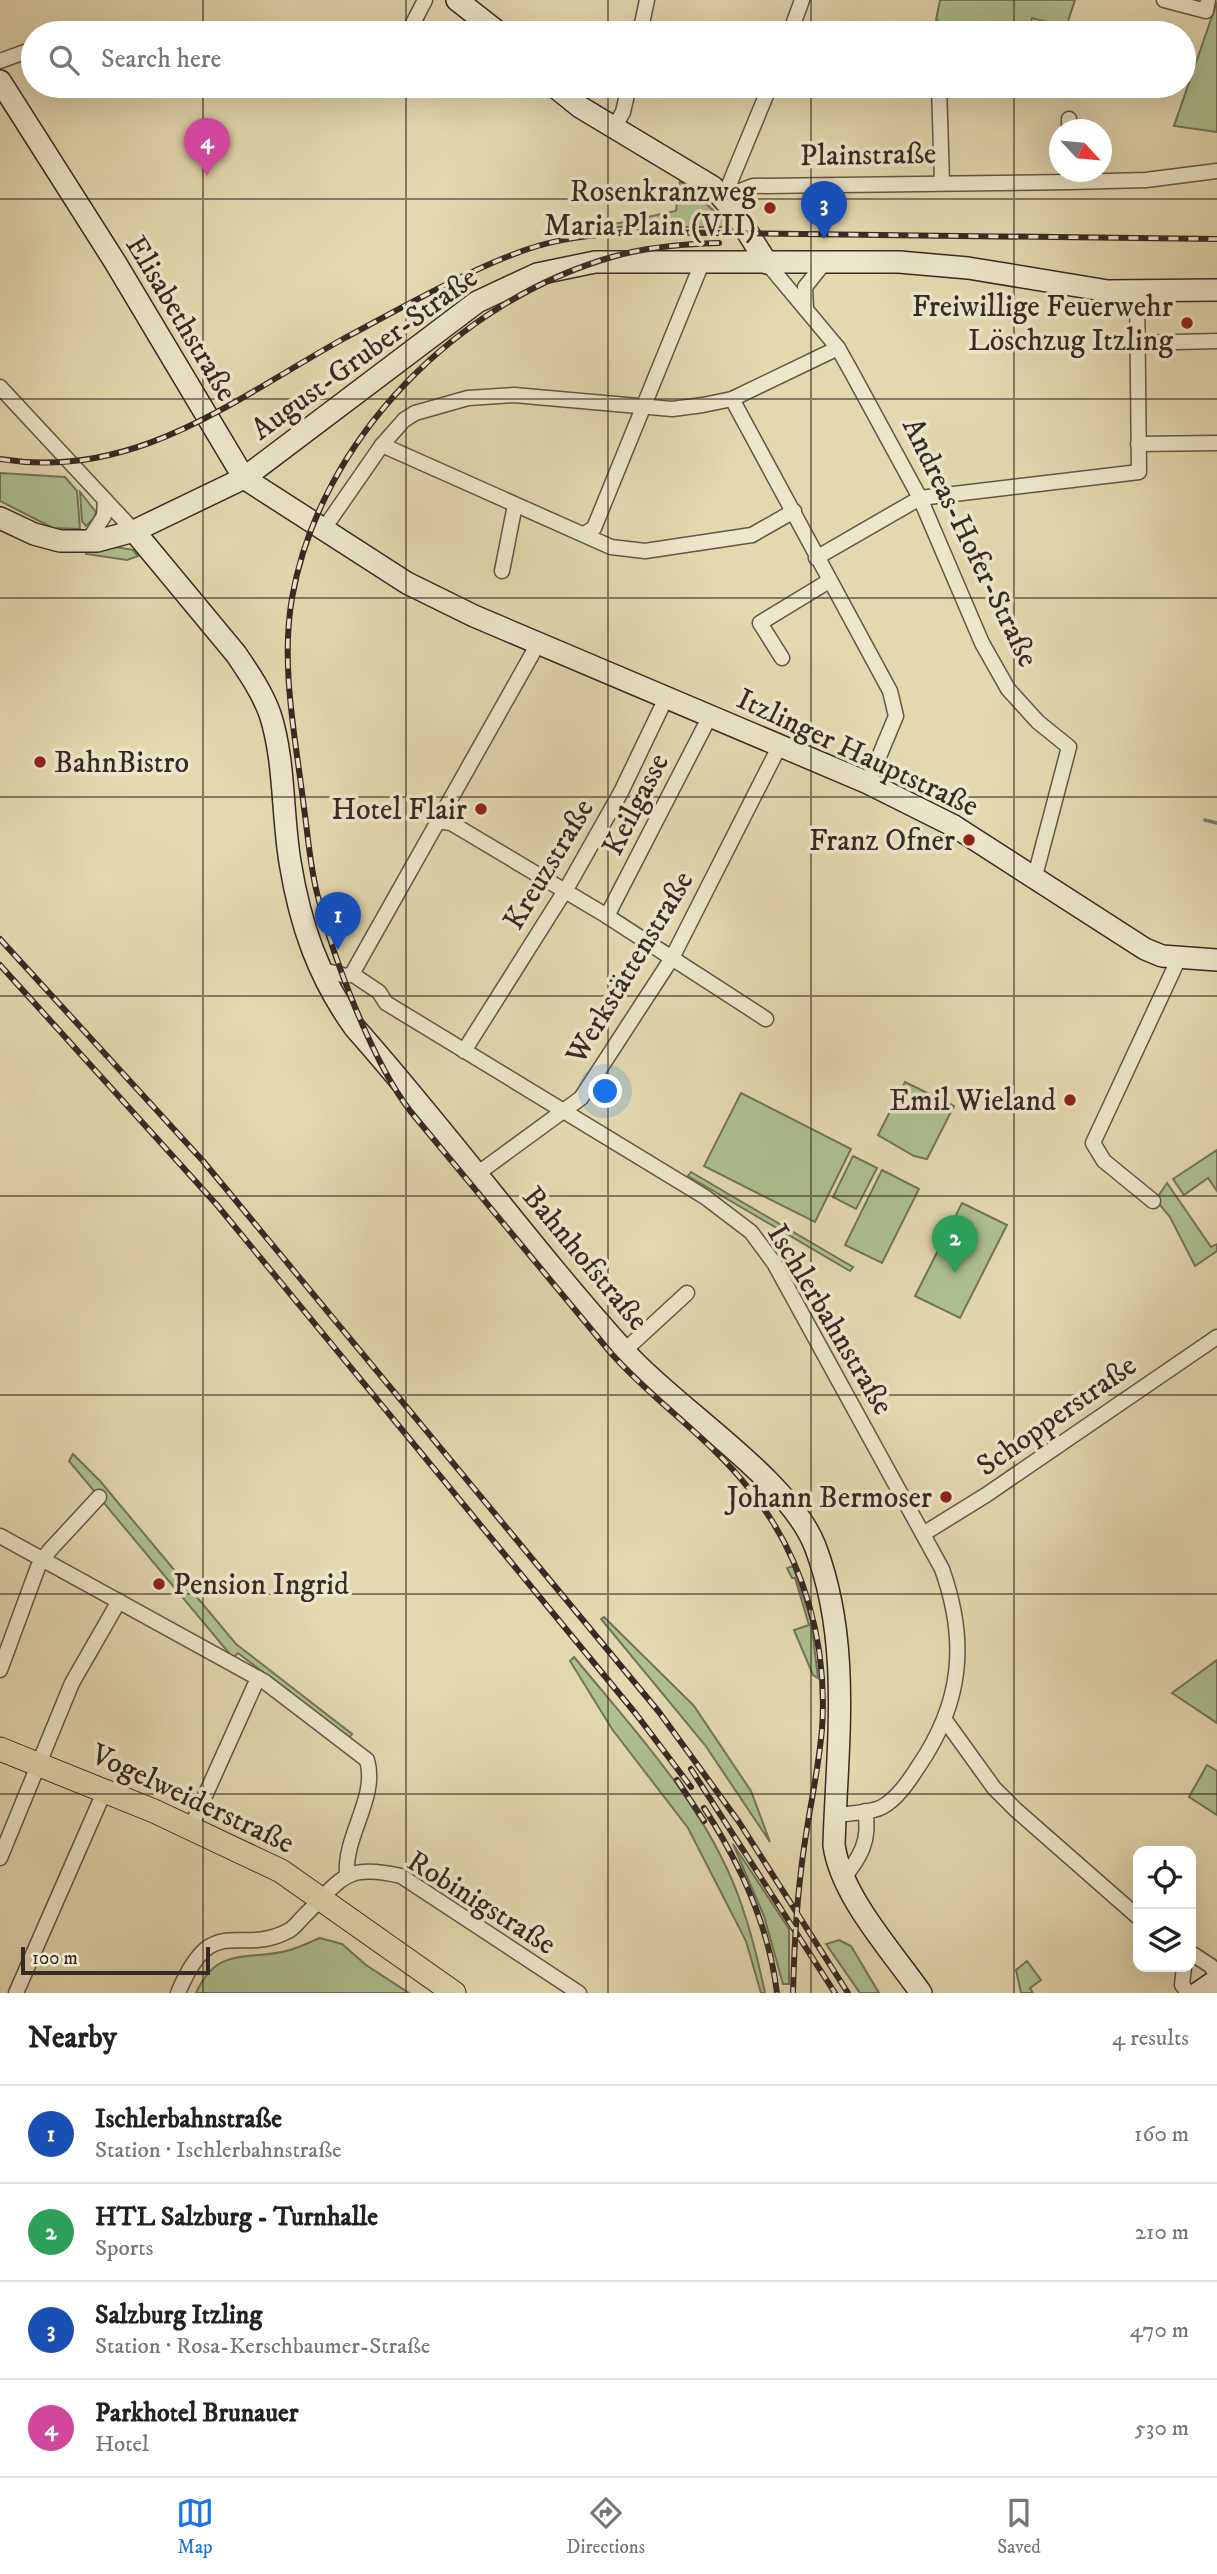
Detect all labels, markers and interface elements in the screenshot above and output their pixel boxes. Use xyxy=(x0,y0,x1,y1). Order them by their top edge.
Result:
search box xyxy=(21,21,1196,98)
icon: search xyxy=(45,41,83,79)
text: Search here xyxy=(101,43,221,76)
pin: 4 xyxy=(184,118,230,176)
north arrow xyxy=(1049,119,1112,182)
street label: Plainstraße xyxy=(799,136,937,175)
place label: Rosenkranzweg Maria Plain (VII) xyxy=(544,174,756,245)
pin: 3 xyxy=(801,181,847,239)
marker: Rosenkranzweg Maria Plain (VII) xyxy=(762,200,778,216)
street label: Elisabethstraße xyxy=(117,229,245,408)
street label: August-Gruber-Straße xyxy=(244,260,485,449)
place label: Freiwillige Feuerwehr Löschzug Itzling xyxy=(912,289,1173,360)
marker: Freiwillige Feuerwehr Löschzug Itzling xyxy=(1179,315,1195,331)
street label: Andreas-Hofer-Straße xyxy=(893,412,1046,673)
street label: Itzlinger Hauptstraße xyxy=(730,681,984,826)
place label: BahnBistro xyxy=(54,745,189,782)
street label: Keilgasse xyxy=(595,747,678,862)
marker: BahnBistro xyxy=(32,754,48,770)
place label: Hotel Flair xyxy=(331,792,467,829)
street label: Kreuzstraße xyxy=(496,793,603,937)
marker: Hotel Flair xyxy=(473,801,489,817)
place label: Franz Ofner xyxy=(809,823,955,860)
marker: Franz Ofner xyxy=(961,832,977,848)
street label: Werkstättenstraße xyxy=(558,865,702,1072)
pin: 1 xyxy=(315,892,361,950)
your location xyxy=(588,1074,622,1108)
place label: Emil Wieland xyxy=(889,1083,1056,1120)
marker: Emil Wieland xyxy=(1062,1092,1078,1108)
street label: Bahnhofstraße xyxy=(514,1179,656,1339)
pin: 2 xyxy=(932,1215,978,1273)
street label: Ischlerbahnstraße xyxy=(758,1218,901,1422)
street label: Schopperstraße xyxy=(970,1348,1144,1485)
place label: Johann Bermoser xyxy=(724,1480,932,1517)
marker: Johann Bermoser xyxy=(938,1489,954,1505)
place label: Pension Ingrid xyxy=(173,1567,349,1604)
marker: Pension Ingrid xyxy=(151,1576,167,1592)
street label: Vogelweiderstraße xyxy=(84,1736,300,1863)
street label: Robinigstraße xyxy=(400,1843,562,1964)
map controls xyxy=(1133,1846,1196,1972)
button: locate xyxy=(1133,1846,1196,1909)
button: layers xyxy=(1133,1909,1196,1972)
scale bar xyxy=(21,1944,210,1976)
text: 100 m xyxy=(32,1947,78,1970)
text: Nearby xyxy=(28,2020,117,2057)
text: 4 results xyxy=(1112,2024,1189,2053)
text: Ischlerbahnstraße xyxy=(95,2103,282,2136)
text: 1 xyxy=(47,2120,55,2149)
text: 160 m xyxy=(1134,2120,1189,2149)
text: Station · Ischlerbahnstraße xyxy=(95,2136,342,2165)
text: HTL Salzburg - Turnhalle xyxy=(95,2201,378,2234)
text: 2 xyxy=(45,2218,57,2247)
text: 210 m xyxy=(1135,2218,1189,2247)
text: Sports xyxy=(95,2234,153,2263)
text: Salzburg Itzling xyxy=(95,2299,262,2332)
text: 3 xyxy=(47,2316,55,2345)
text: 470 m xyxy=(1130,2316,1189,2345)
text: Station · Rosa-Kerschbaumer-Straße xyxy=(95,2332,430,2361)
text: Parkhotel Brunauer xyxy=(95,2397,298,2430)
text: 4 xyxy=(44,2414,58,2443)
text: 530 m xyxy=(1134,2414,1189,2443)
text: Hotel xyxy=(95,2430,149,2459)
tab: Map xyxy=(176,2494,214,2559)
tab: Directions xyxy=(566,2494,645,2559)
tab: Saved xyxy=(997,2494,1041,2559)

